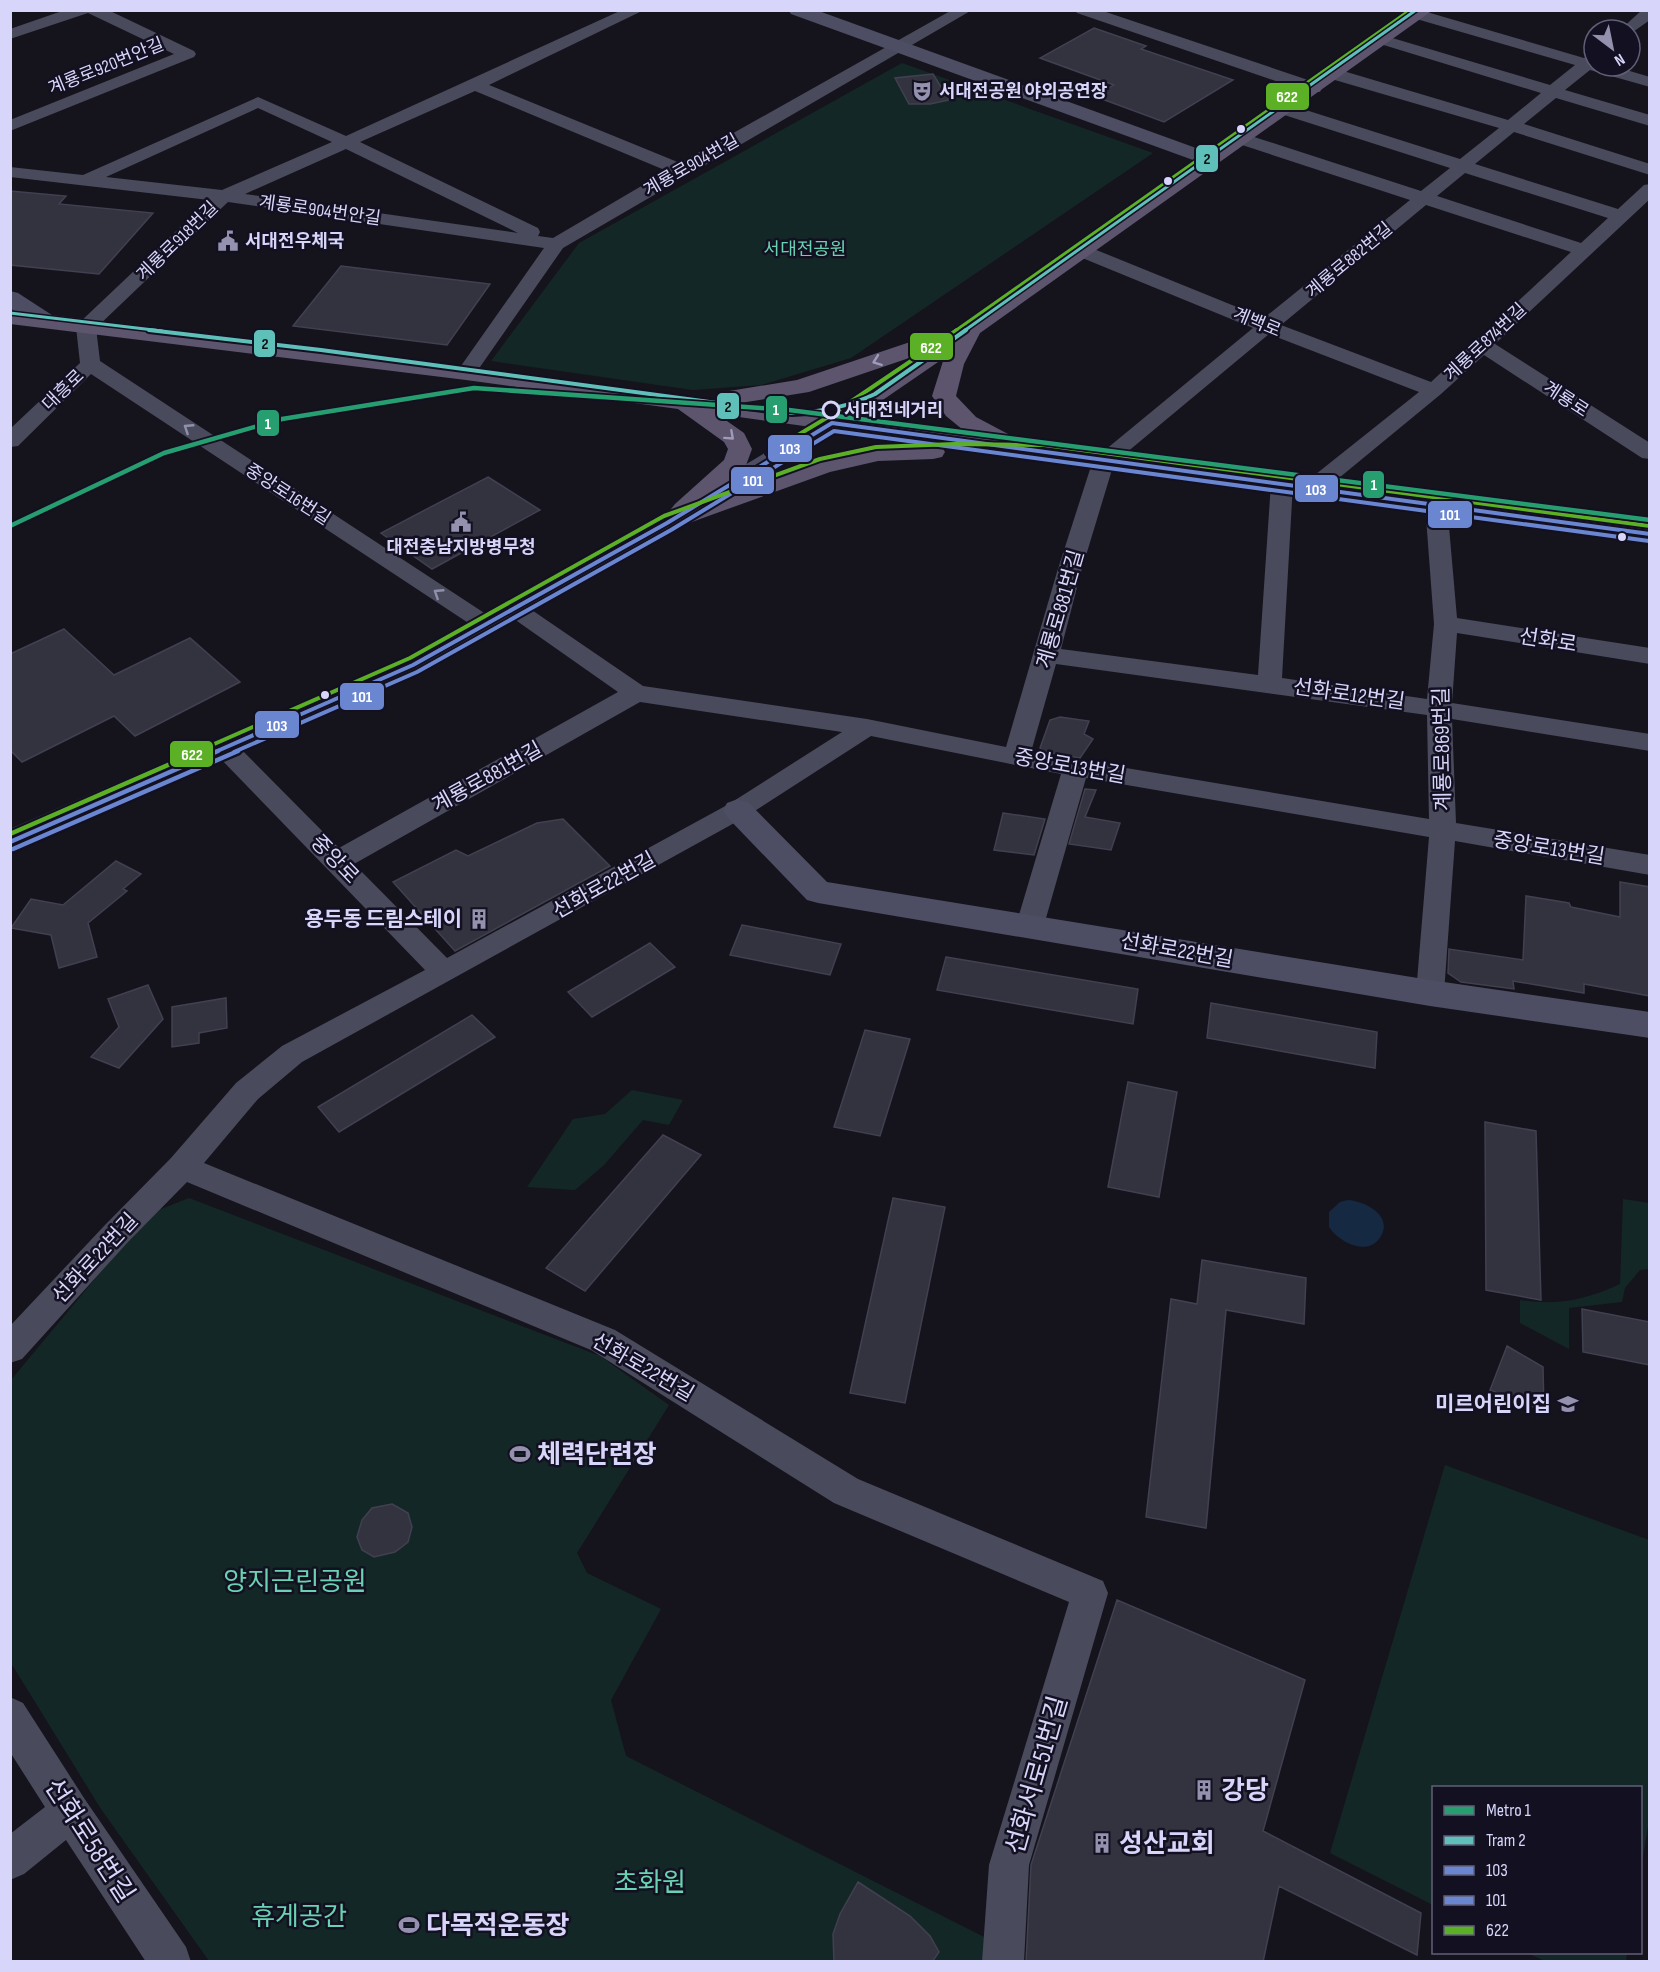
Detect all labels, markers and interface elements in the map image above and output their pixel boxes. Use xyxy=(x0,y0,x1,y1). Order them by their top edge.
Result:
north arrow xyxy=(1582,18,1642,78)
street label: 계룡로920번안길 xyxy=(45,34,167,99)
text: N xyxy=(1610,49,1628,70)
theatre icon: 서대전공원 야외공연장 xyxy=(910,79,934,103)
place label: 서대전공원 야외공연장 xyxy=(939,81,1108,102)
line badge: 622 xyxy=(1265,82,1310,111)
text: 622 xyxy=(1276,88,1298,107)
unlabelled marker xyxy=(1235,123,1247,135)
street label: 계룡로904번길 xyxy=(640,130,743,201)
line badge: 2 xyxy=(1195,144,1219,173)
text: 2 xyxy=(1203,150,1211,169)
unlabelled marker xyxy=(1162,175,1174,187)
street label: 계룡로904번안길 xyxy=(258,192,382,229)
street label: 계룡로918번길 xyxy=(132,197,222,285)
street label: 계룡로882번길 xyxy=(1302,218,1397,303)
public building icon: 서대전우체국 xyxy=(216,229,240,253)
place label: 서대전우체국 xyxy=(245,231,344,252)
park label: 서대전공원 xyxy=(764,239,846,260)
street label: 계룡로874번길 xyxy=(1440,299,1531,386)
street label: 계백로 xyxy=(1230,303,1284,342)
line badge: 2 xyxy=(253,329,276,358)
line badge: 622 xyxy=(909,332,954,361)
text: 2 xyxy=(261,335,269,354)
text: 622 xyxy=(920,339,942,358)
one-way arrow xyxy=(872,354,883,367)
street label: 대흥로 xyxy=(38,366,89,415)
street label: 계룡로 xyxy=(1539,377,1592,422)
line badge: 2 xyxy=(716,392,740,420)
line badge: 1 xyxy=(765,395,788,424)
text: 2 xyxy=(724,398,732,417)
place label: 서대전네거리 xyxy=(844,400,943,421)
text: 1 xyxy=(773,401,780,420)
marker: 서대전네거리 xyxy=(822,401,840,419)
line badge: 1 xyxy=(256,409,280,437)
text: 1 xyxy=(265,415,272,434)
one-way arrow xyxy=(183,424,194,435)
one-way arrow xyxy=(723,429,733,440)
line badge: 103 xyxy=(767,434,813,463)
text: 103 xyxy=(779,440,801,459)
street label: 중앙로16번길 xyxy=(241,459,334,530)
line badge: 101 xyxy=(730,466,775,495)
line badge: 1 xyxy=(1362,470,1385,499)
text: 101 xyxy=(743,472,764,491)
line badge: 103 xyxy=(1294,474,1339,503)
text: 1 xyxy=(1371,476,1378,495)
text: 103 xyxy=(1305,481,1327,500)
line badge: 101 xyxy=(1427,500,1473,529)
text: 101 xyxy=(1440,506,1461,525)
public building icon: 대전충남지방병무청 xyxy=(449,510,473,534)
unlabelled marker xyxy=(1616,531,1628,543)
place label: 대전충남지방병무청 xyxy=(386,537,536,558)
street label: 계룡로881번길 xyxy=(1032,547,1089,671)
one-way arrow xyxy=(434,589,445,600)
street label: 선화로 xyxy=(1517,624,1579,657)
street label: 선화로12번길 xyxy=(1291,674,1407,715)
line badge: 101 xyxy=(339,682,385,711)
street label: 계룡로869번길 xyxy=(1429,687,1456,811)
text: 101 xyxy=(352,688,373,707)
unlabelled marker xyxy=(319,689,331,701)
line badge: 103 xyxy=(254,710,300,739)
text: 103 xyxy=(266,717,288,736)
street label: 계룡로881번길 xyxy=(428,737,547,818)
line badge: 622 xyxy=(169,740,214,768)
street label: 중앙로13번길 xyxy=(1012,744,1128,789)
text: 622 xyxy=(181,746,203,765)
street label: 중앙로13번길 xyxy=(1491,827,1607,870)
street label: 중앙로 xyxy=(306,830,364,889)
street label: 선화로22번길 xyxy=(548,847,660,924)
place label: 용두동 드림스테이 xyxy=(304,907,462,932)
building icon: 용두동 드림스테이 xyxy=(467,907,491,931)
street label: 선화로22번길 xyxy=(1119,928,1235,973)
street label: 선화로22번길 xyxy=(47,1208,143,1309)
street label: 선화로22번길 xyxy=(587,1328,698,1407)
place label: 미르어린이집 xyxy=(1435,1392,1551,1417)
school or university icon: 미르어린이집 xyxy=(1556,1392,1580,1416)
place label: 체력단련장 xyxy=(537,1440,657,1471)
sports icon: 체력단련장 xyxy=(508,1442,532,1466)
park label: 양지근린공원 xyxy=(223,1567,367,1598)
street label: 선화서로51번길 xyxy=(1000,1693,1075,1858)
street label: 선화로58번길 xyxy=(37,1773,140,1909)
place label: 강당 xyxy=(1221,1776,1269,1807)
building icon: 강당 xyxy=(1192,1778,1216,1802)
legend xyxy=(1432,1786,1642,1954)
text: Metro 1 xyxy=(1486,1800,1532,1821)
place label: 성산교회 xyxy=(1119,1829,1215,1860)
text: Tram 2 xyxy=(1486,1830,1526,1851)
building icon: 성산교회 xyxy=(1090,1831,1114,1855)
text: 103 xyxy=(1486,1860,1508,1881)
park label: 초화원 xyxy=(614,1868,686,1899)
text: 101 xyxy=(1486,1890,1507,1911)
park label: 휴게공간 xyxy=(251,1902,347,1933)
place label: 다목적운동장 xyxy=(426,1911,570,1942)
sports icon: 다목적운동장 xyxy=(397,1913,421,1937)
text: 622 xyxy=(1486,1920,1509,1941)

